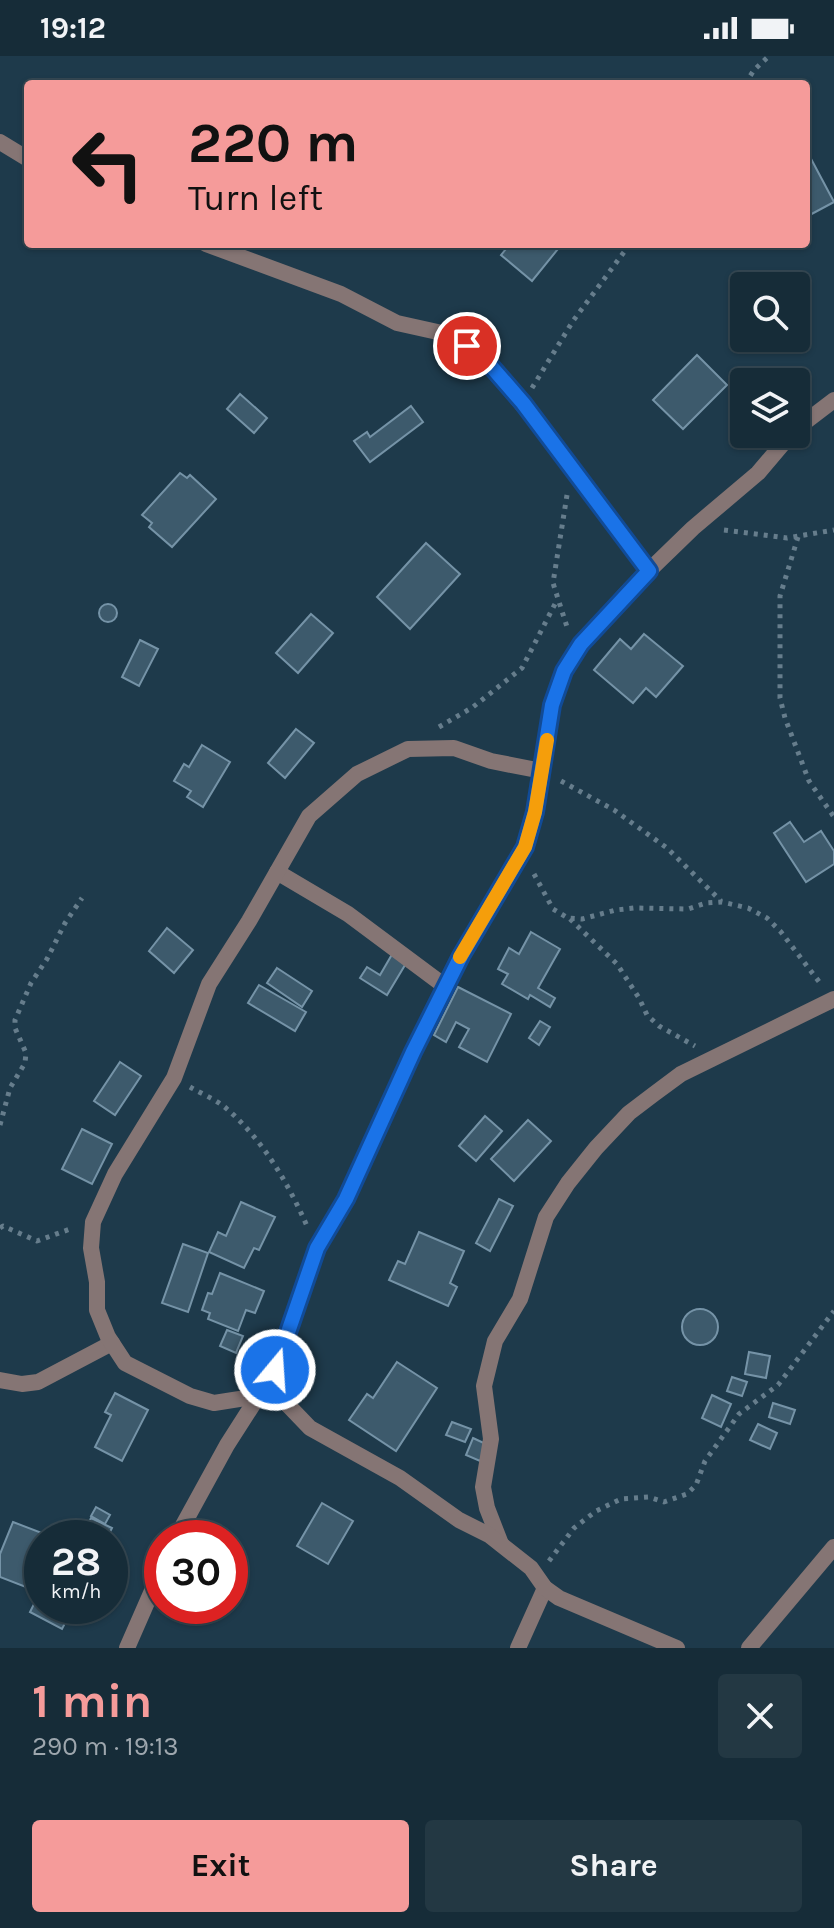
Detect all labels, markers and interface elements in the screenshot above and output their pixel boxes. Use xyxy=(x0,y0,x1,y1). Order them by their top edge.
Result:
text: 19:12 xyxy=(40,10,106,46)
text: 220 m xyxy=(188,110,359,175)
icon: left xyxy=(56,112,160,216)
text: Turn left xyxy=(188,177,323,219)
map controls xyxy=(730,272,810,448)
button: search xyxy=(730,272,810,352)
pin xyxy=(433,312,501,380)
icon: arrive xyxy=(445,324,489,368)
button: layers xyxy=(730,368,810,448)
position arrow xyxy=(233,1328,317,1412)
speed limit sign: 30 xyxy=(144,1520,248,1624)
text: 28 xyxy=(51,1538,101,1585)
text: km/h xyxy=(51,1580,101,1603)
text: 1 min xyxy=(32,1673,152,1729)
button: close xyxy=(718,1674,802,1758)
text: 290 m · 19:13 xyxy=(32,1731,179,1762)
button: Exit xyxy=(32,1820,409,1912)
button: Share xyxy=(425,1820,802,1912)

